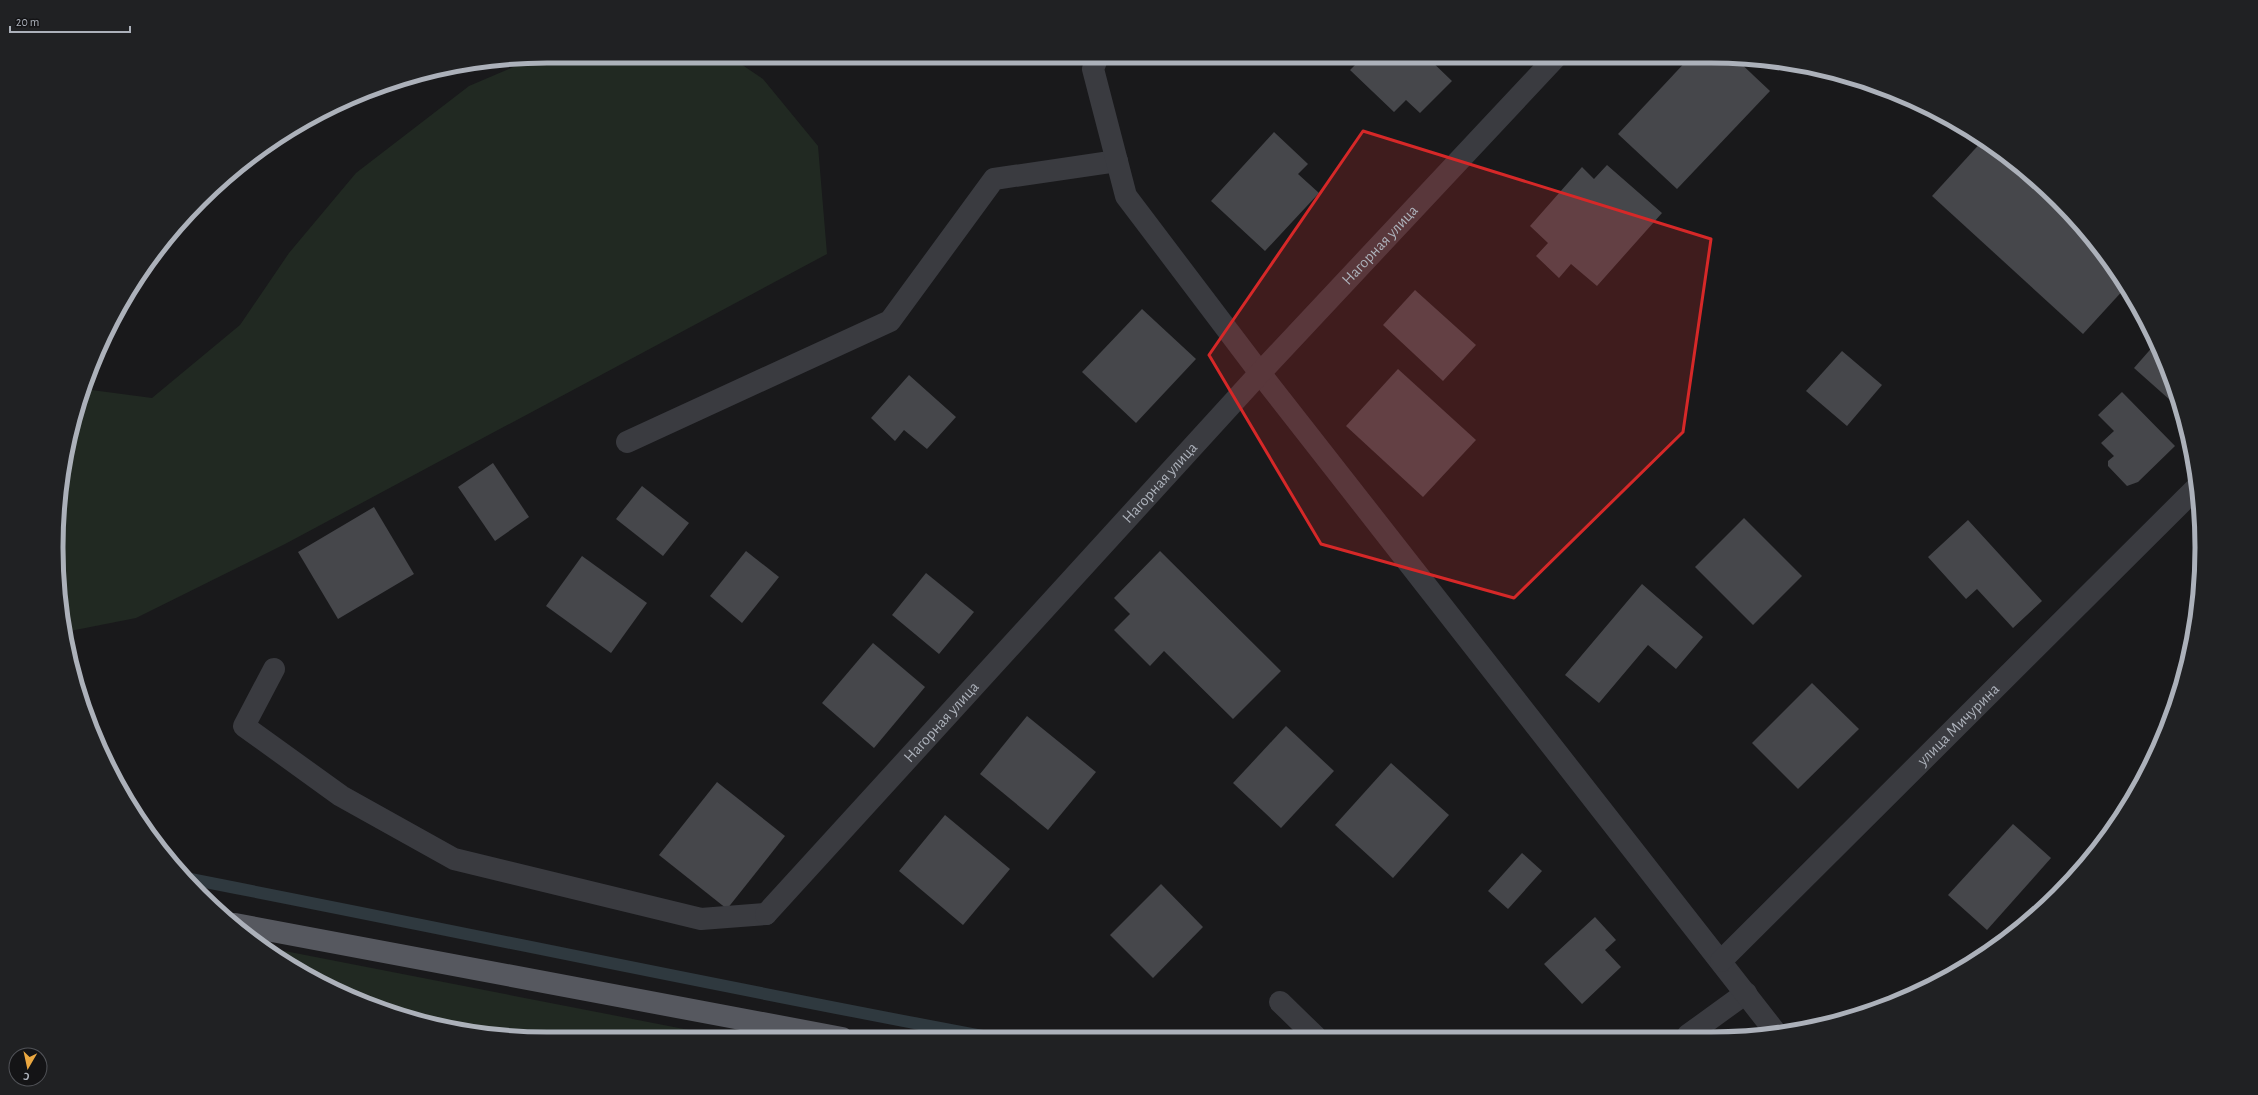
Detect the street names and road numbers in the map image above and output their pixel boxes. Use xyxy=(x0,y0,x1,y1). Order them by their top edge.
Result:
street label: Нагорная улица xyxy=(1339,202,1421,288)
street label: Нагорная улица xyxy=(1119,439,1200,526)
street label: Нагорная улица xyxy=(901,679,982,765)
street label: улица Мичурина xyxy=(1914,681,2002,770)

